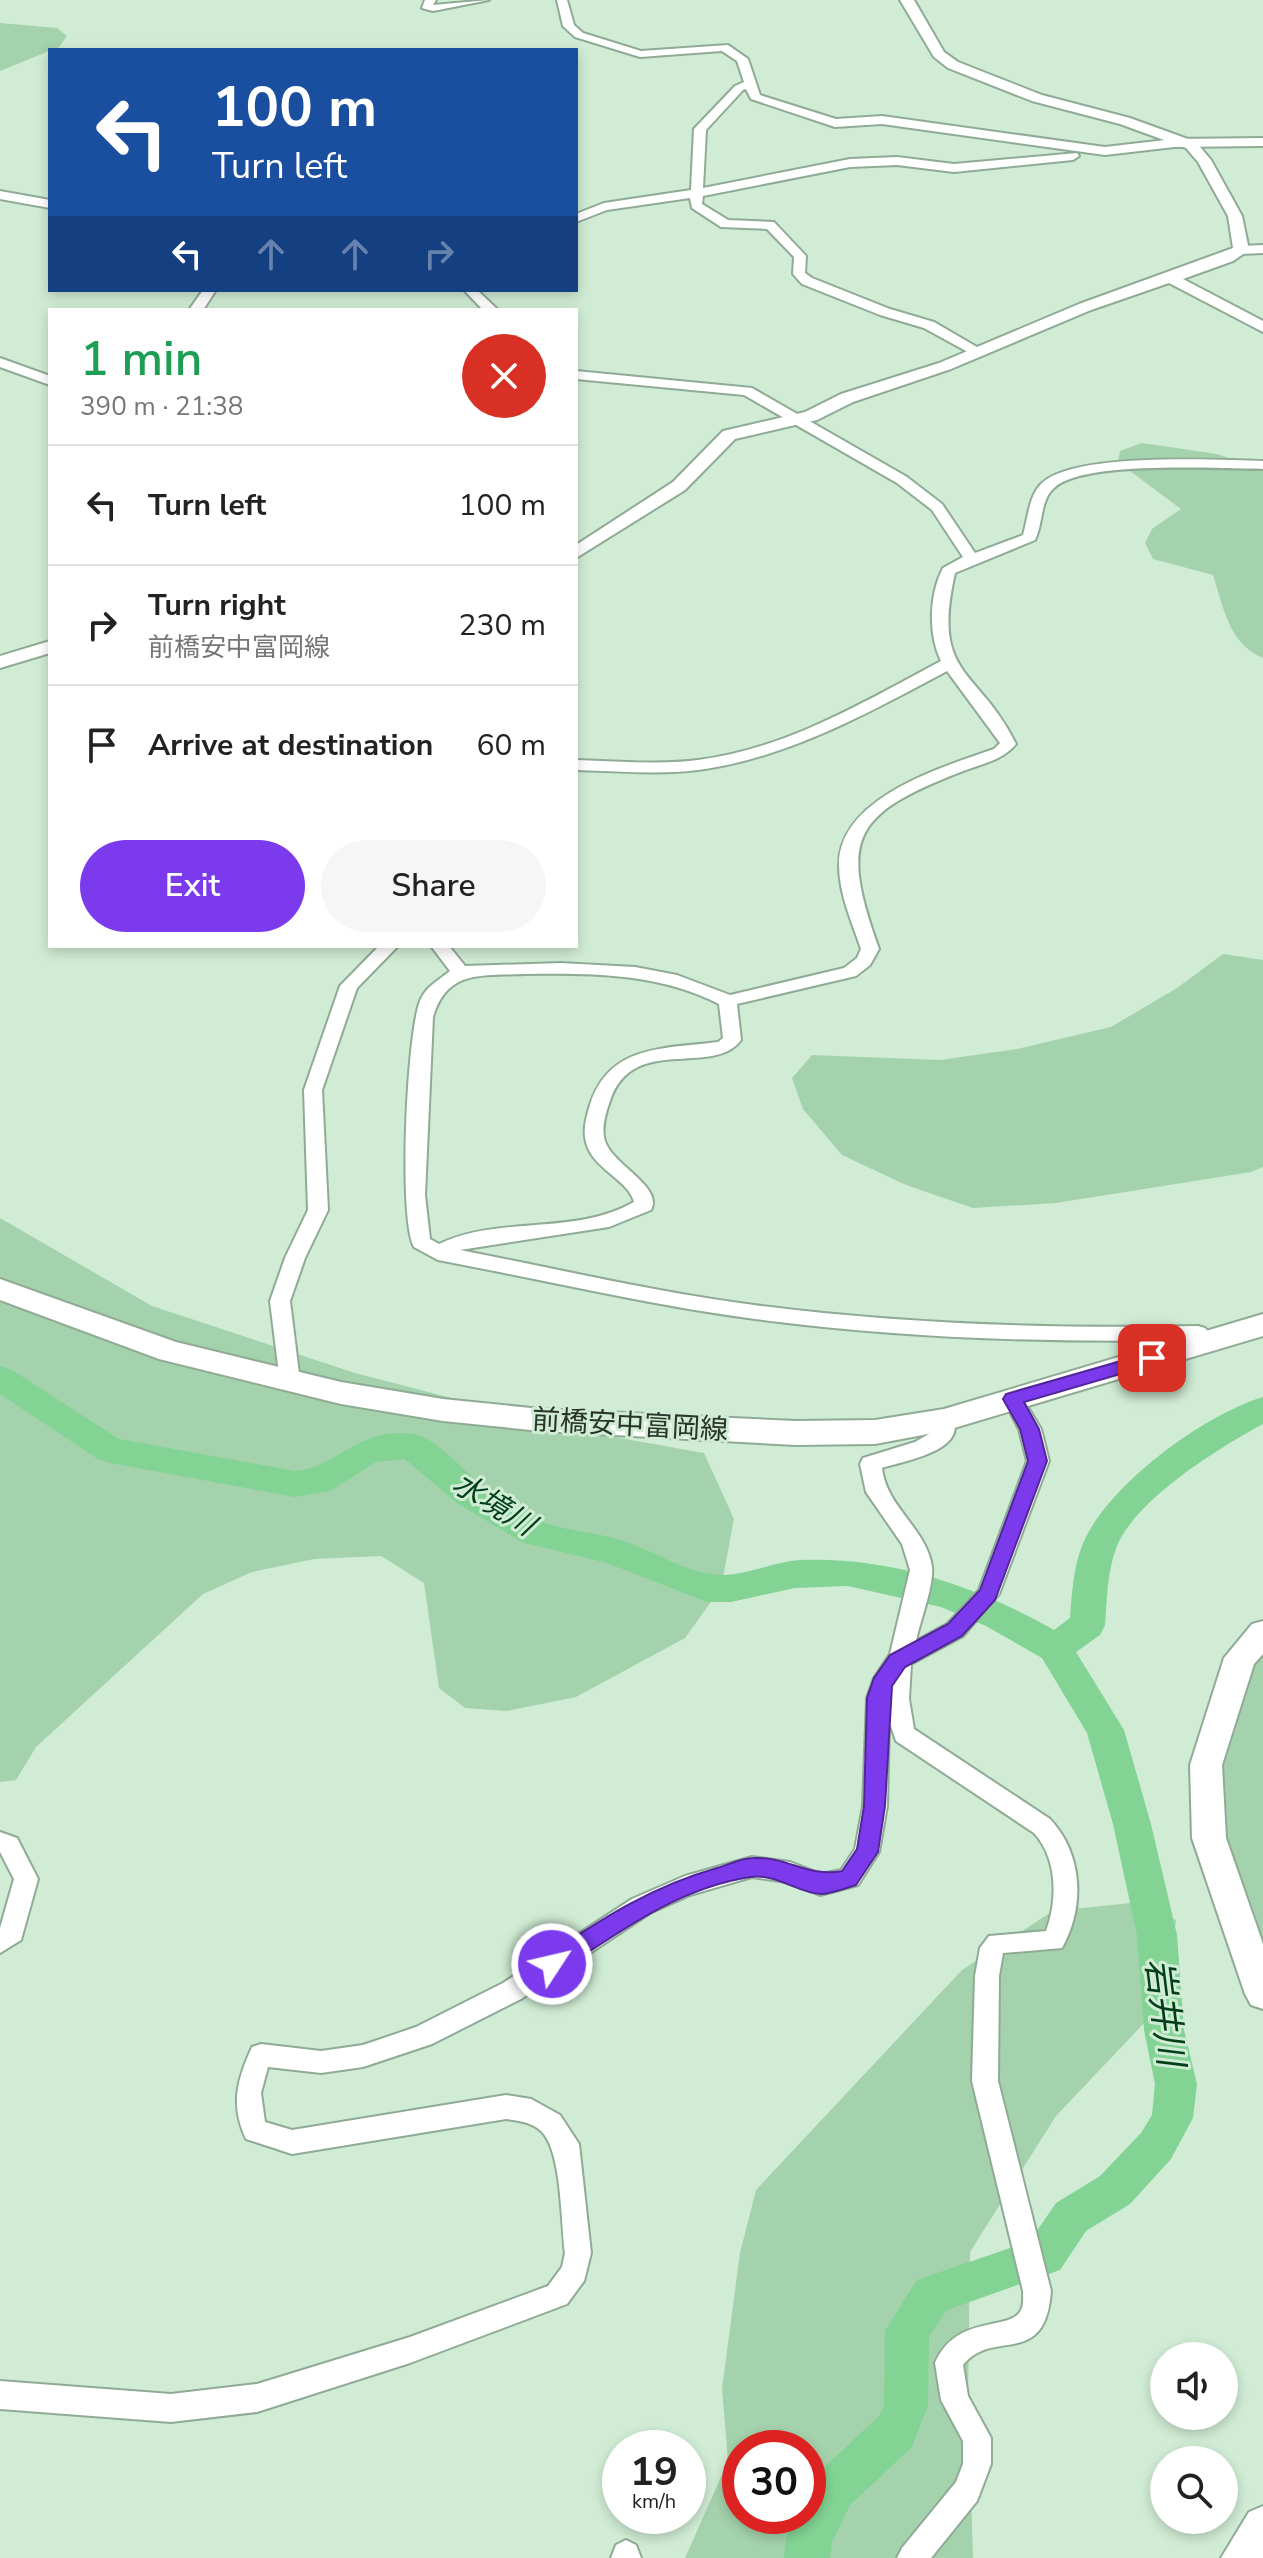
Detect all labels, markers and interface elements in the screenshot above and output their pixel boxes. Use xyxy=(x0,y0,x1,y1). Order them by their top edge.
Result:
text: 100 m xyxy=(212,69,377,146)
icon: left xyxy=(80,80,184,184)
text: Turn left xyxy=(212,142,347,191)
icon: left xyxy=(165,232,209,276)
icon: ahead xyxy=(249,232,293,276)
icon: ahead xyxy=(333,232,377,276)
icon: right xyxy=(417,232,461,276)
text: 1 min xyxy=(80,326,202,392)
button: close xyxy=(462,334,546,418)
text: 390 m · 21:38 xyxy=(80,389,243,424)
icon: left xyxy=(80,483,124,527)
text: Turn left xyxy=(148,485,266,526)
text: 100 m xyxy=(459,485,546,526)
text: Turn right xyxy=(148,585,286,626)
icon: right xyxy=(80,603,124,647)
text: 230 m xyxy=(459,605,546,646)
text: 前橋安中富岡線 xyxy=(148,630,330,665)
icon: arrive xyxy=(80,723,124,767)
text: Arrive at destination xyxy=(148,725,433,766)
text: 60 m xyxy=(477,725,546,766)
button: Exit xyxy=(80,840,305,932)
button: Share xyxy=(321,840,546,932)
pin xyxy=(1118,1324,1186,1392)
icon: arrive xyxy=(1130,1336,1174,1380)
street label: 前橋安中富岡線 xyxy=(531,1401,729,1449)
water label: 水境川 xyxy=(445,1463,545,1547)
position arrow xyxy=(510,1922,594,2006)
water label: 岩井川 xyxy=(1134,1956,1196,2073)
map controls xyxy=(1150,2342,1238,2534)
button: sound xyxy=(1150,2342,1238,2430)
speed limit sign: 30 xyxy=(722,2430,826,2534)
text: 19 xyxy=(630,2445,678,2499)
button: search xyxy=(1150,2446,1238,2534)
text: km/h xyxy=(632,2488,676,2515)

